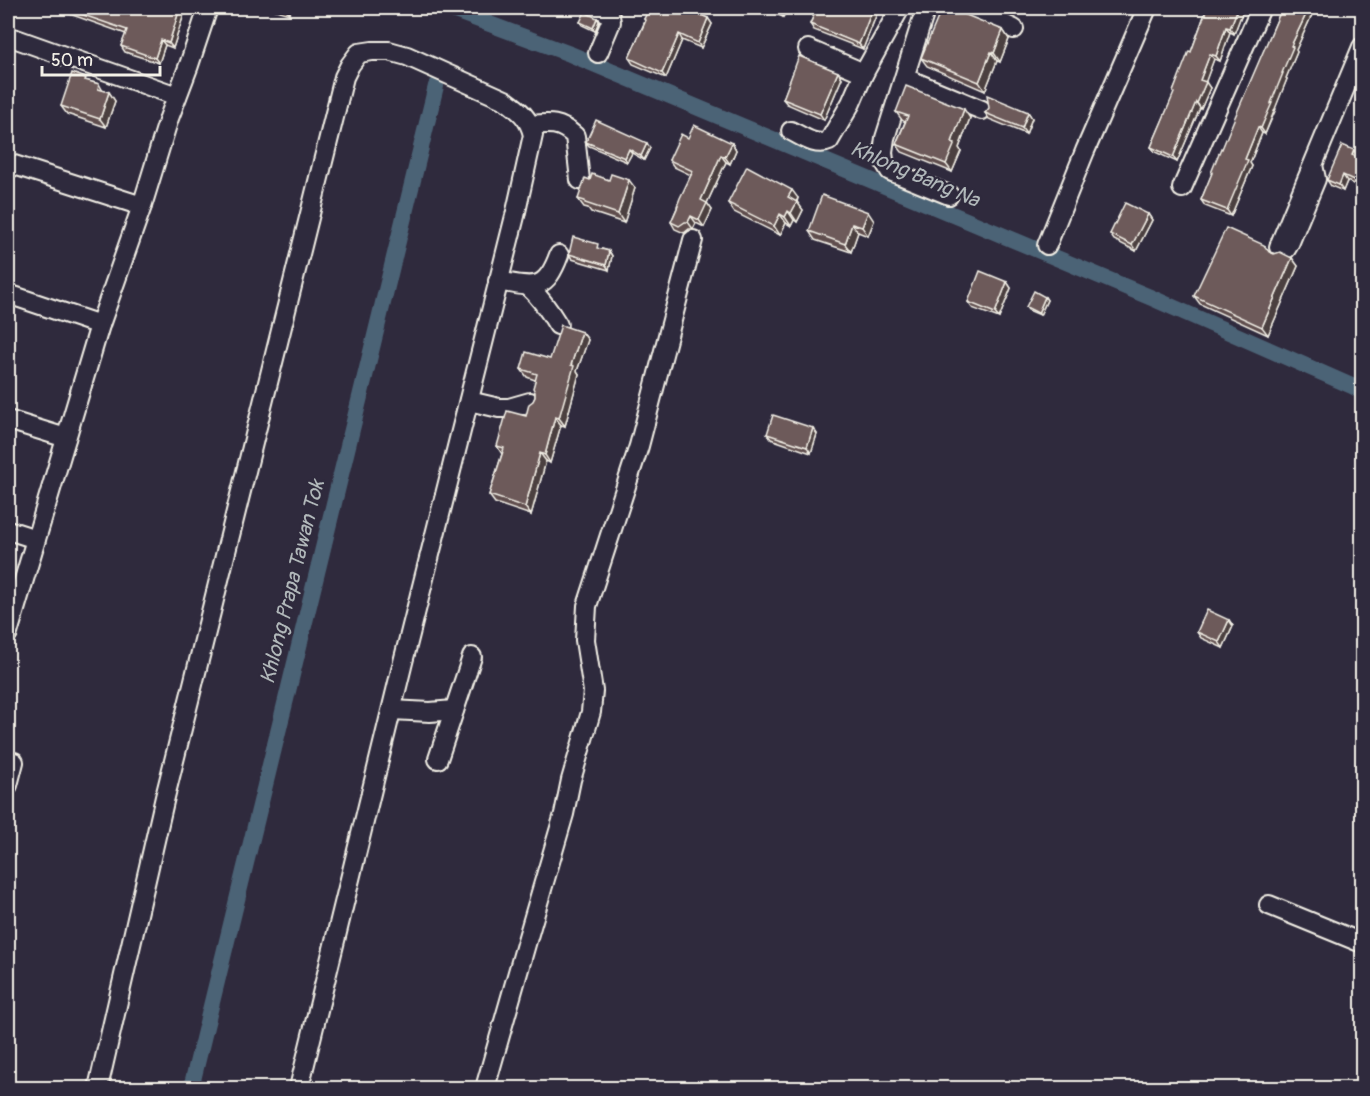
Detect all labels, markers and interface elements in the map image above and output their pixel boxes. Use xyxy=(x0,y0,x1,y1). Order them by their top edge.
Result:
scale bar xyxy=(42,39,160,77)
text: 50 m xyxy=(51,49,93,72)
water label: Khlong Bang Na xyxy=(846,135,985,214)
water label: Khlong Prapa Tawan Tok xyxy=(254,475,331,687)

